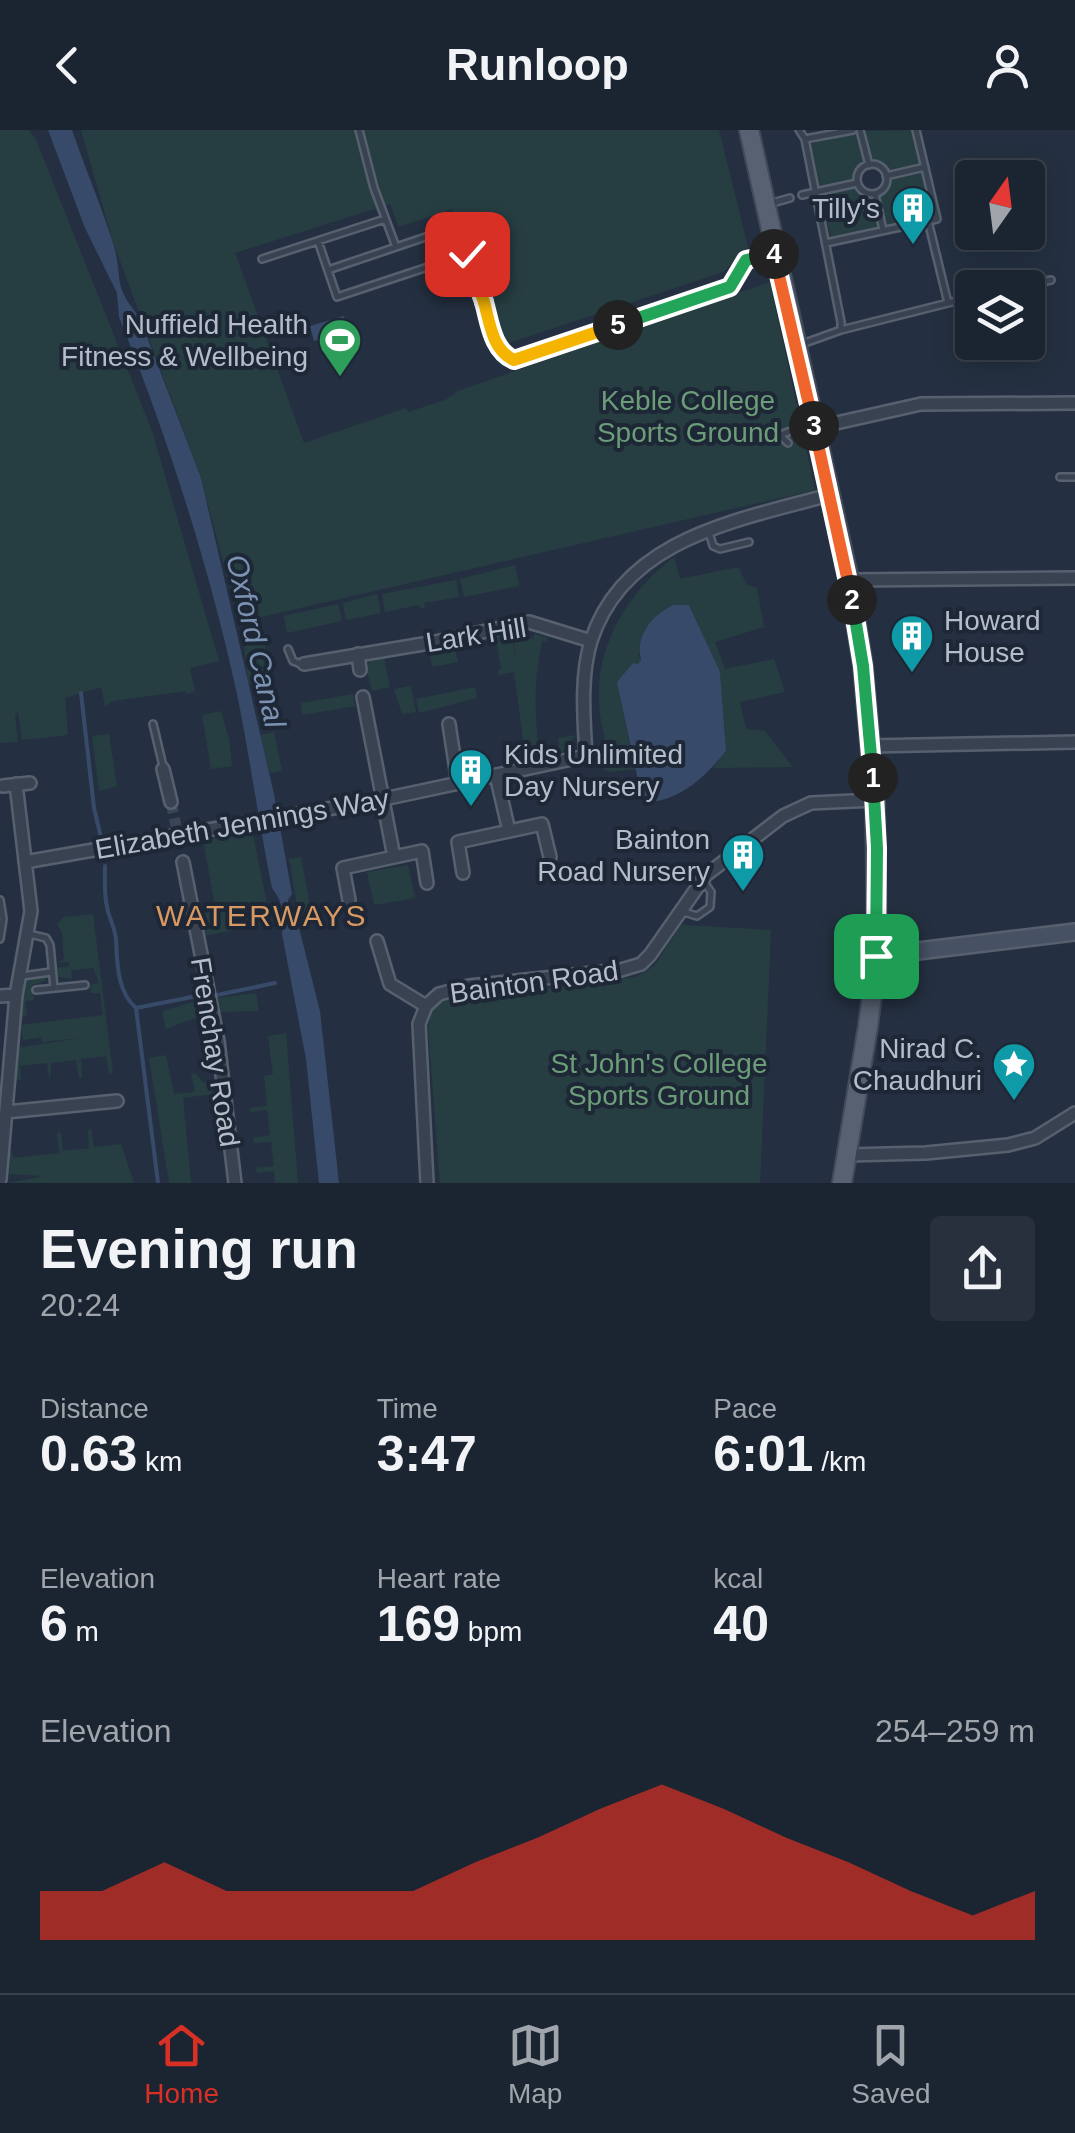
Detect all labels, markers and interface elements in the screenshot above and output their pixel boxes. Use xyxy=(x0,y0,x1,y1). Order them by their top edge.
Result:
icon: back xyxy=(40,38,95,93)
icon: person xyxy=(980,38,1035,93)
text: Runloop xyxy=(446,39,629,90)
north arrow xyxy=(955,160,1045,250)
map controls xyxy=(955,160,1045,360)
building icon: Tilly's xyxy=(890,185,936,246)
place label: Tilly's xyxy=(812,193,880,224)
pin xyxy=(425,212,510,297)
icon: check xyxy=(440,227,495,282)
pin: 4 xyxy=(749,229,799,279)
text: 4 xyxy=(766,238,782,269)
button: layers xyxy=(955,270,1045,360)
pin: 5 xyxy=(593,300,643,350)
place label: Nuffield Health Fitness & Wellbeing xyxy=(61,309,308,372)
text: 5 xyxy=(610,309,626,340)
sports icon: Nuffield Health Fitness & Wellbeing xyxy=(317,317,363,378)
park label: Keble College Sports Ground xyxy=(597,385,779,448)
pin: 3 xyxy=(789,401,839,451)
text: 3 xyxy=(806,410,822,441)
water label: Oxford Canal xyxy=(220,551,292,732)
pin: 2 xyxy=(827,575,877,625)
text: 2 xyxy=(844,584,860,615)
place label: Howard House xyxy=(944,605,1040,668)
street label: Lark Hill xyxy=(424,612,528,658)
building icon: Howard House xyxy=(889,613,935,674)
place label: Kids Unlimited Day Nursery xyxy=(504,739,683,802)
building icon: Kids Unlimited Day Nursery xyxy=(448,747,494,808)
pin: 1 xyxy=(848,753,898,803)
text: 1 xyxy=(865,762,881,793)
street label: Elizabeth Jennings Way xyxy=(93,783,391,865)
place label: Bainton Road Nursery xyxy=(537,824,710,887)
building icon: Bainton Road Nursery xyxy=(720,832,766,893)
district label: WATERWAYS xyxy=(156,899,368,932)
pin xyxy=(834,914,919,999)
icon: arrive xyxy=(849,929,904,984)
street label: Frenchay Road xyxy=(185,955,245,1149)
street label: Bainton Road xyxy=(448,955,620,1009)
place label: Nirad C. Chaudhuri xyxy=(853,1033,982,1096)
place icon: Nirad C. Chaudhuri xyxy=(991,1041,1037,1102)
park label: St John's College Sports Ground xyxy=(550,1048,768,1111)
button: share xyxy=(930,1216,1035,1321)
text: Evening run xyxy=(40,1218,358,1280)
text: 20:24 xyxy=(40,1287,120,1323)
text: Distance xyxy=(40,1393,149,1424)
text: Time xyxy=(377,1393,438,1424)
text: Pace xyxy=(713,1393,777,1424)
text: 0.63 xyxy=(40,1426,137,1482)
text: 3:47 xyxy=(377,1426,477,1482)
text: 6:01 xyxy=(713,1426,813,1482)
text: km xyxy=(137,1446,182,1477)
text: /km xyxy=(813,1446,866,1477)
text: Elevation xyxy=(40,1563,155,1594)
text: Heart rate xyxy=(377,1563,501,1594)
text: kcal xyxy=(713,1563,763,1594)
text: 6 xyxy=(40,1596,68,1652)
text: 169 xyxy=(377,1596,460,1652)
text: 40 xyxy=(713,1596,769,1652)
text: m xyxy=(68,1616,99,1647)
text: bpm xyxy=(460,1616,522,1647)
text: Elevation xyxy=(40,1713,172,1749)
text: 254–259 m xyxy=(875,1713,1035,1749)
tab: Home xyxy=(144,2018,219,2110)
tab: Map xyxy=(508,2018,563,2110)
tab: Saved xyxy=(851,2018,931,2110)

